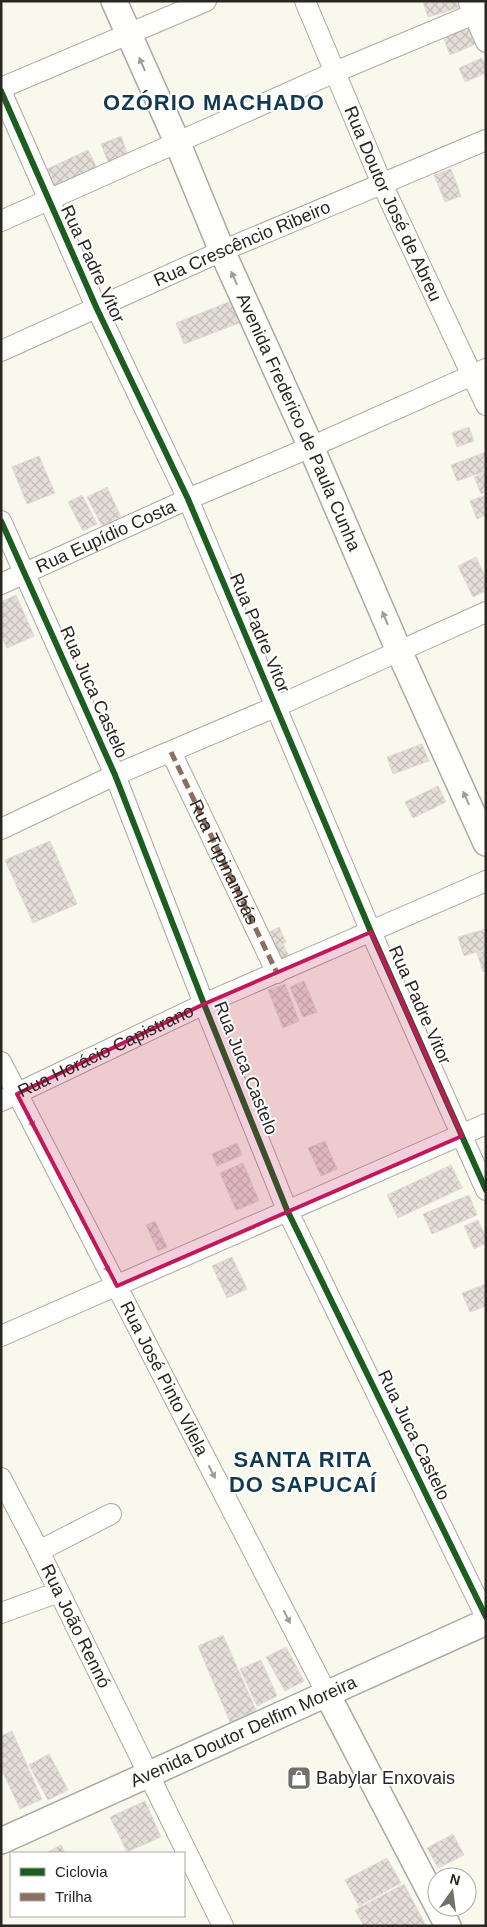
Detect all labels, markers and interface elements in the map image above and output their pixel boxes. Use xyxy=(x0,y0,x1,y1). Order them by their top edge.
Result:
one-way arrow xyxy=(137,57,145,71)
district label: OZÓRIO MACHADO xyxy=(103,90,325,115)
street label: Rua Doutor José de Abreu xyxy=(340,103,446,305)
street label: Rua Crescêncio Ribeiro xyxy=(151,197,333,290)
street label: Rua Padre Vitor xyxy=(57,202,129,326)
one-way arrow xyxy=(230,270,239,285)
street label: Avenida Frederico de Paula Cunha xyxy=(233,290,365,555)
street label: Rua Eupídio Costa xyxy=(33,496,180,577)
street label: Rua Padre Vitor xyxy=(226,570,294,696)
one-way arrow xyxy=(381,611,389,625)
street label: Rua Juca Castelo xyxy=(56,623,132,761)
one-way arrow xyxy=(461,791,470,806)
street label: Rua Tupinambás xyxy=(185,796,262,928)
street label: Rua Padre Vitor xyxy=(385,943,455,1067)
street label: Rua Juca Castelo xyxy=(210,998,282,1138)
street label: Rua Horácio Capistrano xyxy=(15,1001,197,1101)
one-way arrow xyxy=(27,1114,35,1129)
one-way arrow xyxy=(102,1258,110,1273)
street label: Rua José Pinto Vilela xyxy=(116,1298,213,1460)
street label: Rua Juca Castelo xyxy=(374,1367,454,1503)
district label: SANTA RITA DO SAPUCAÍ xyxy=(229,1447,377,1497)
one-way arrow xyxy=(208,1465,216,1479)
street label: Rua João Rennó xyxy=(37,1561,115,1691)
one-way arrow xyxy=(283,1609,291,1624)
street label: Avenida Doutor Delfim Moreira xyxy=(127,1671,361,1791)
shop icon: Babylar Enxovais xyxy=(286,1765,312,1791)
place label: Babylar Enxovais xyxy=(316,1768,455,1788)
legend xyxy=(10,1852,185,1917)
text: Ciclovia xyxy=(55,1863,108,1880)
north arrow xyxy=(427,1867,477,1917)
text: N xyxy=(448,1870,462,1888)
text: Trilha xyxy=(55,1888,93,1905)

